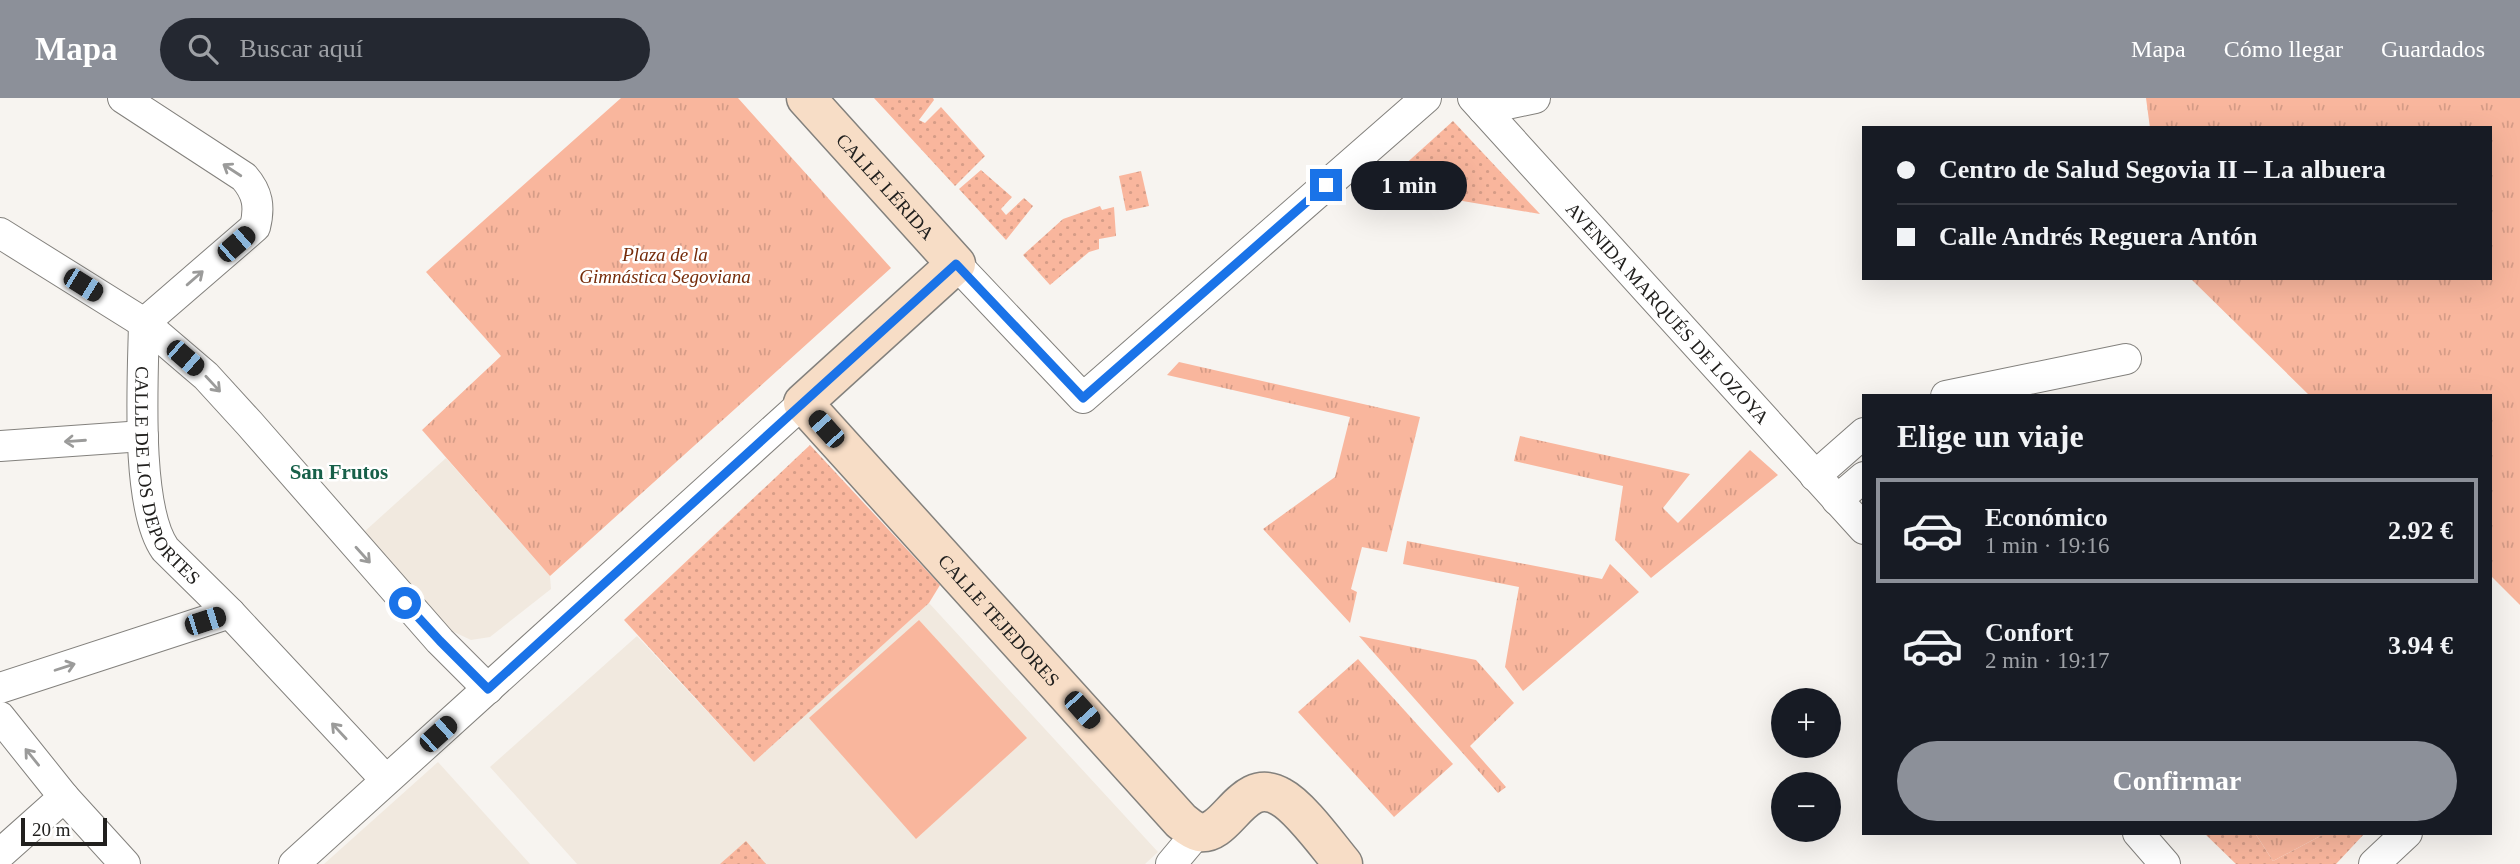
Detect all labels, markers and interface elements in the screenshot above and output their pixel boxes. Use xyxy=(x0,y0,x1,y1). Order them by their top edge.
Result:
search box xyxy=(160,18,650,81)
icon: search xyxy=(184,30,222,68)
text: Mapa xyxy=(35,31,118,67)
text: Buscar aquí xyxy=(240,34,363,63)
text: Mapa xyxy=(2131,36,2186,62)
text: Cómo llegar xyxy=(2224,36,2343,62)
text: Guardados xyxy=(2381,36,2485,62)
street label: CALLE LÉRIDA xyxy=(832,129,939,244)
text: Centro de Salud Segovia II – La albuera xyxy=(1939,155,2386,184)
callout: 1 min xyxy=(1350,160,1466,210)
one-way arrow xyxy=(223,163,242,177)
route end xyxy=(1310,169,1342,201)
text: 1 min xyxy=(1381,173,1437,198)
street label: AVENIDA MARQUÉS DE LOZOYA xyxy=(1562,198,1773,428)
car xyxy=(214,222,259,266)
text: Calle Andrés Reguera Antón xyxy=(1939,222,2258,251)
park label: Plaza de la Gimnástica Segoviana xyxy=(579,244,751,287)
car xyxy=(60,265,107,305)
one-way arrow xyxy=(186,270,204,286)
car xyxy=(163,336,208,380)
street label: CALLE DE LOS DEPORTES xyxy=(131,366,204,589)
one-way arrow xyxy=(205,375,221,393)
car xyxy=(805,406,848,452)
text: Elige un viaje xyxy=(1897,418,2084,454)
one-way arrow xyxy=(64,435,86,448)
district label: San Frutos xyxy=(290,460,388,484)
icon: car xyxy=(1901,499,1964,562)
text: Económico xyxy=(1985,503,2108,532)
text: 2.92 € xyxy=(2388,516,2453,545)
text: 1 min · 19:16 xyxy=(1985,533,2110,558)
one-way arrow xyxy=(355,546,371,564)
street label: CALLE TEJEDORES xyxy=(934,550,1064,691)
route start xyxy=(389,587,421,619)
car xyxy=(182,605,229,637)
icon: car xyxy=(1901,614,1964,677)
text: Confort xyxy=(1985,618,2073,647)
text: 3.94 € xyxy=(2388,631,2453,660)
text: 2 min · 19:17 xyxy=(1985,648,2110,673)
one-way arrow xyxy=(54,659,76,672)
car xyxy=(1061,687,1104,733)
map controls xyxy=(1771,688,1841,842)
button: + xyxy=(1771,688,1841,758)
car xyxy=(416,712,461,756)
one-way arrow xyxy=(331,722,347,740)
button: Confirmar xyxy=(1897,741,2457,821)
one-way arrow xyxy=(25,749,40,767)
button: − xyxy=(1771,772,1841,842)
scale bar xyxy=(21,815,107,847)
text: 20 m xyxy=(32,819,71,840)

